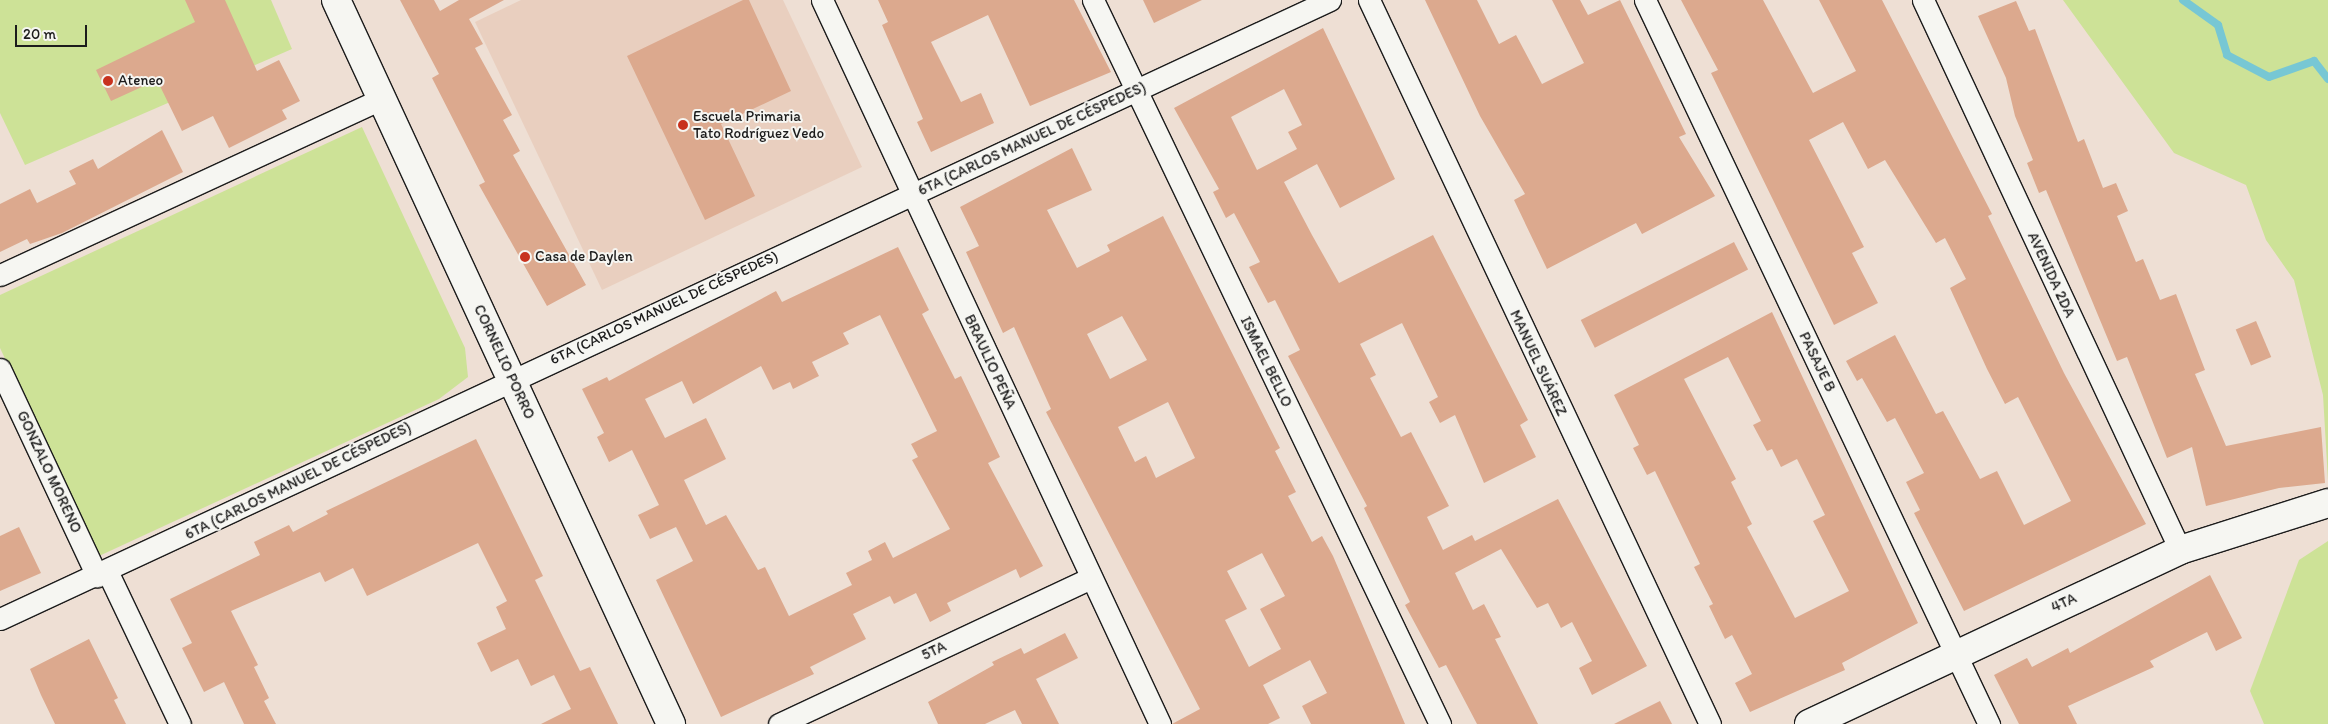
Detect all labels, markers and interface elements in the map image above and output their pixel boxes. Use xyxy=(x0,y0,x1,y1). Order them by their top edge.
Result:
scale bar xyxy=(18,15,90,47)
text: 20 m xyxy=(23,25,56,43)
place label: Ateneo xyxy=(118,72,163,90)
marker: Ateneo xyxy=(102,75,114,87)
street label: 6TA (CARLOS MANUEL DE CÉSPEDES) xyxy=(915,78,1149,200)
place label: Escuela Primaria Tato Rodríguez Vedo xyxy=(693,107,823,142)
marker: Escuela Primaria Tato Rodríguez Vedo xyxy=(677,119,689,131)
street label: AVENIDA 2DA xyxy=(2023,229,2079,321)
street label: 6TA (CARLOS MANUEL DE CÉSPEDES) xyxy=(547,247,781,369)
place label: Casa de Daylen xyxy=(535,248,633,266)
marker: Casa de Daylen xyxy=(519,251,531,263)
street label: CORNELIO PORRO xyxy=(470,302,538,422)
street label: MANUEL SUÁREZ xyxy=(1506,307,1570,419)
street label: BRAULIO PEÑA xyxy=(960,312,1020,412)
street label: ISMAEL BELLO xyxy=(1236,314,1296,410)
street label: PASAJE B xyxy=(1795,329,1839,395)
street label: GONZALO MORENO xyxy=(13,408,85,536)
street label: 6TA (CARLOS MANUEL DE CÉSPEDES) xyxy=(182,418,414,544)
street label: 4TA xyxy=(2048,589,2080,617)
street label: 5TA xyxy=(919,638,949,664)

